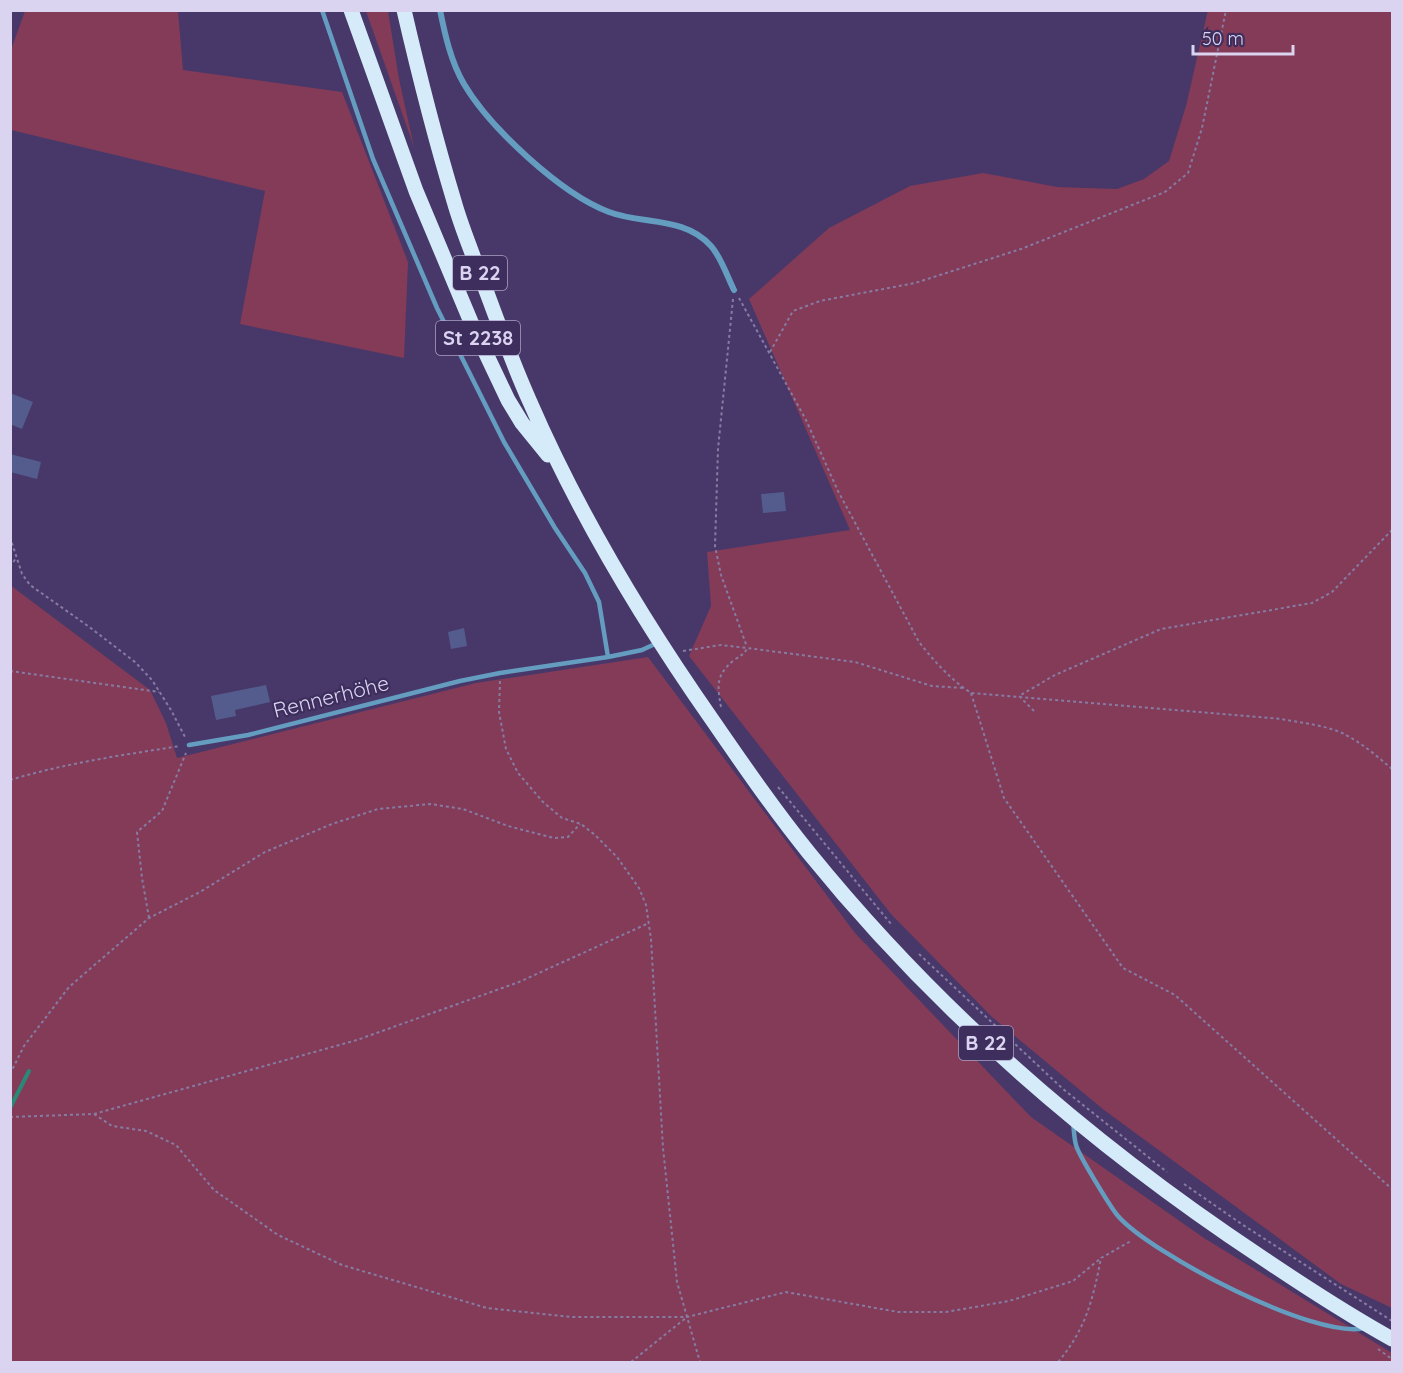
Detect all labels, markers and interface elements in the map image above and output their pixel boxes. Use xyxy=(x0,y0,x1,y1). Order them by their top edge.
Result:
scale bar xyxy=(1193,18,1294,56)
text: 50 m xyxy=(1202,27,1244,50)
road number: B 22 xyxy=(453,256,507,290)
road number: St 2238 xyxy=(436,321,520,355)
street label: Rennerhöhe xyxy=(270,669,391,723)
road number: B 22 xyxy=(959,1026,1013,1060)

